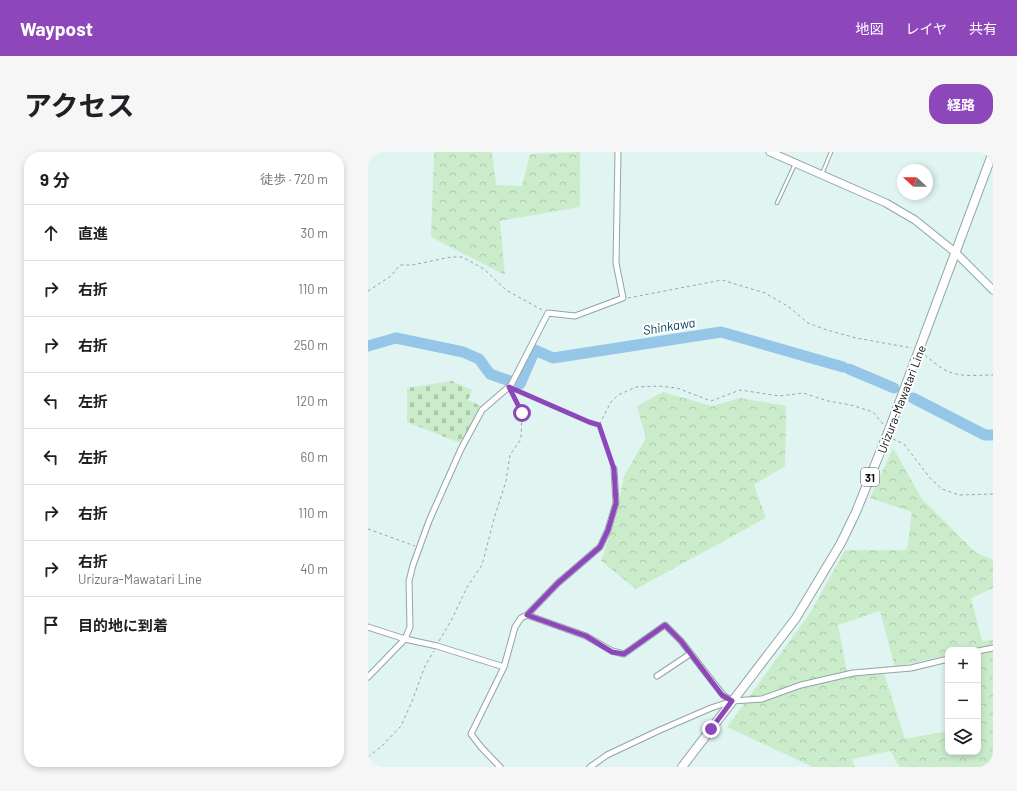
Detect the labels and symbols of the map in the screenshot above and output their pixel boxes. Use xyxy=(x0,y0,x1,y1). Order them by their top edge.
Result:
north arrow xyxy=(897,164,933,200)
water label: Shinkawa xyxy=(642,314,696,338)
street label: Urizura-Mawatari Line xyxy=(874,343,928,455)
route start xyxy=(513,404,531,422)
road number: 31 xyxy=(861,468,879,486)
route end xyxy=(702,720,720,738)

